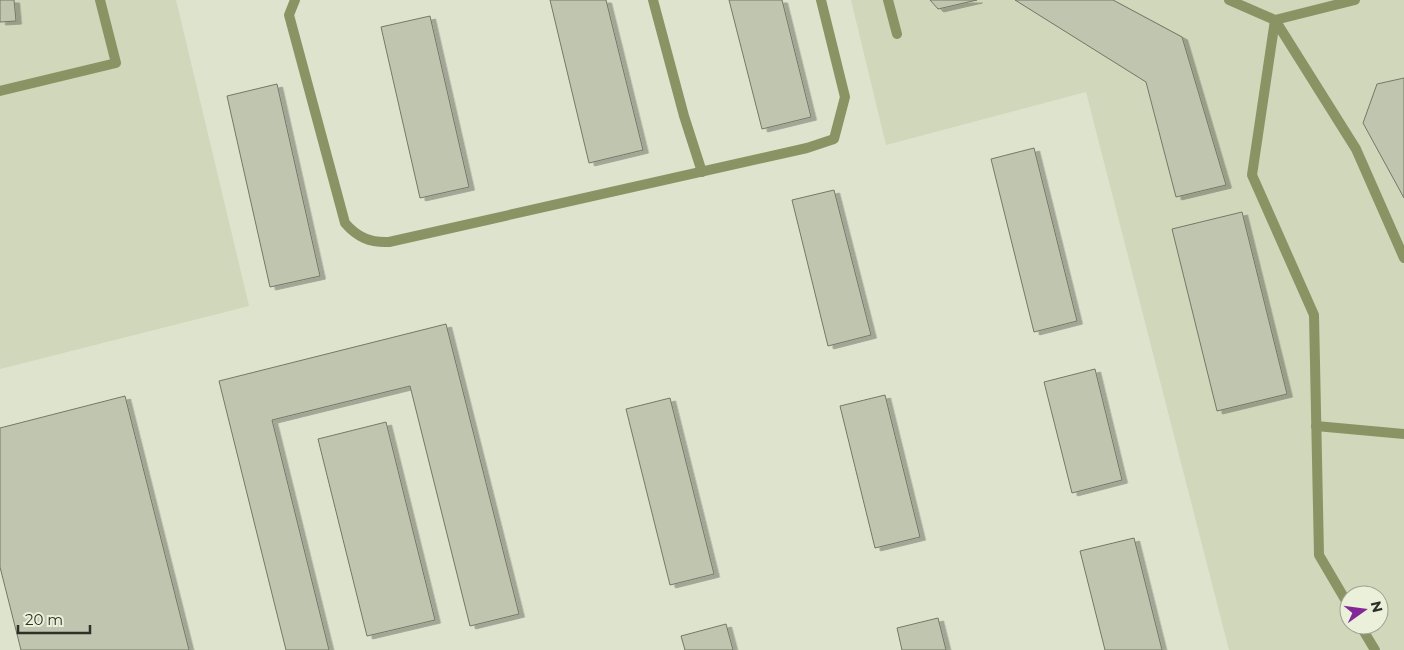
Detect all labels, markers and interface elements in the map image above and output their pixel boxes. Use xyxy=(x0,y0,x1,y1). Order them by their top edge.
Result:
north arrow xyxy=(1339,585,1389,635)
text: N xyxy=(1367,599,1387,615)
scale bar xyxy=(18,602,90,634)
text: 20 m xyxy=(25,610,63,629)

